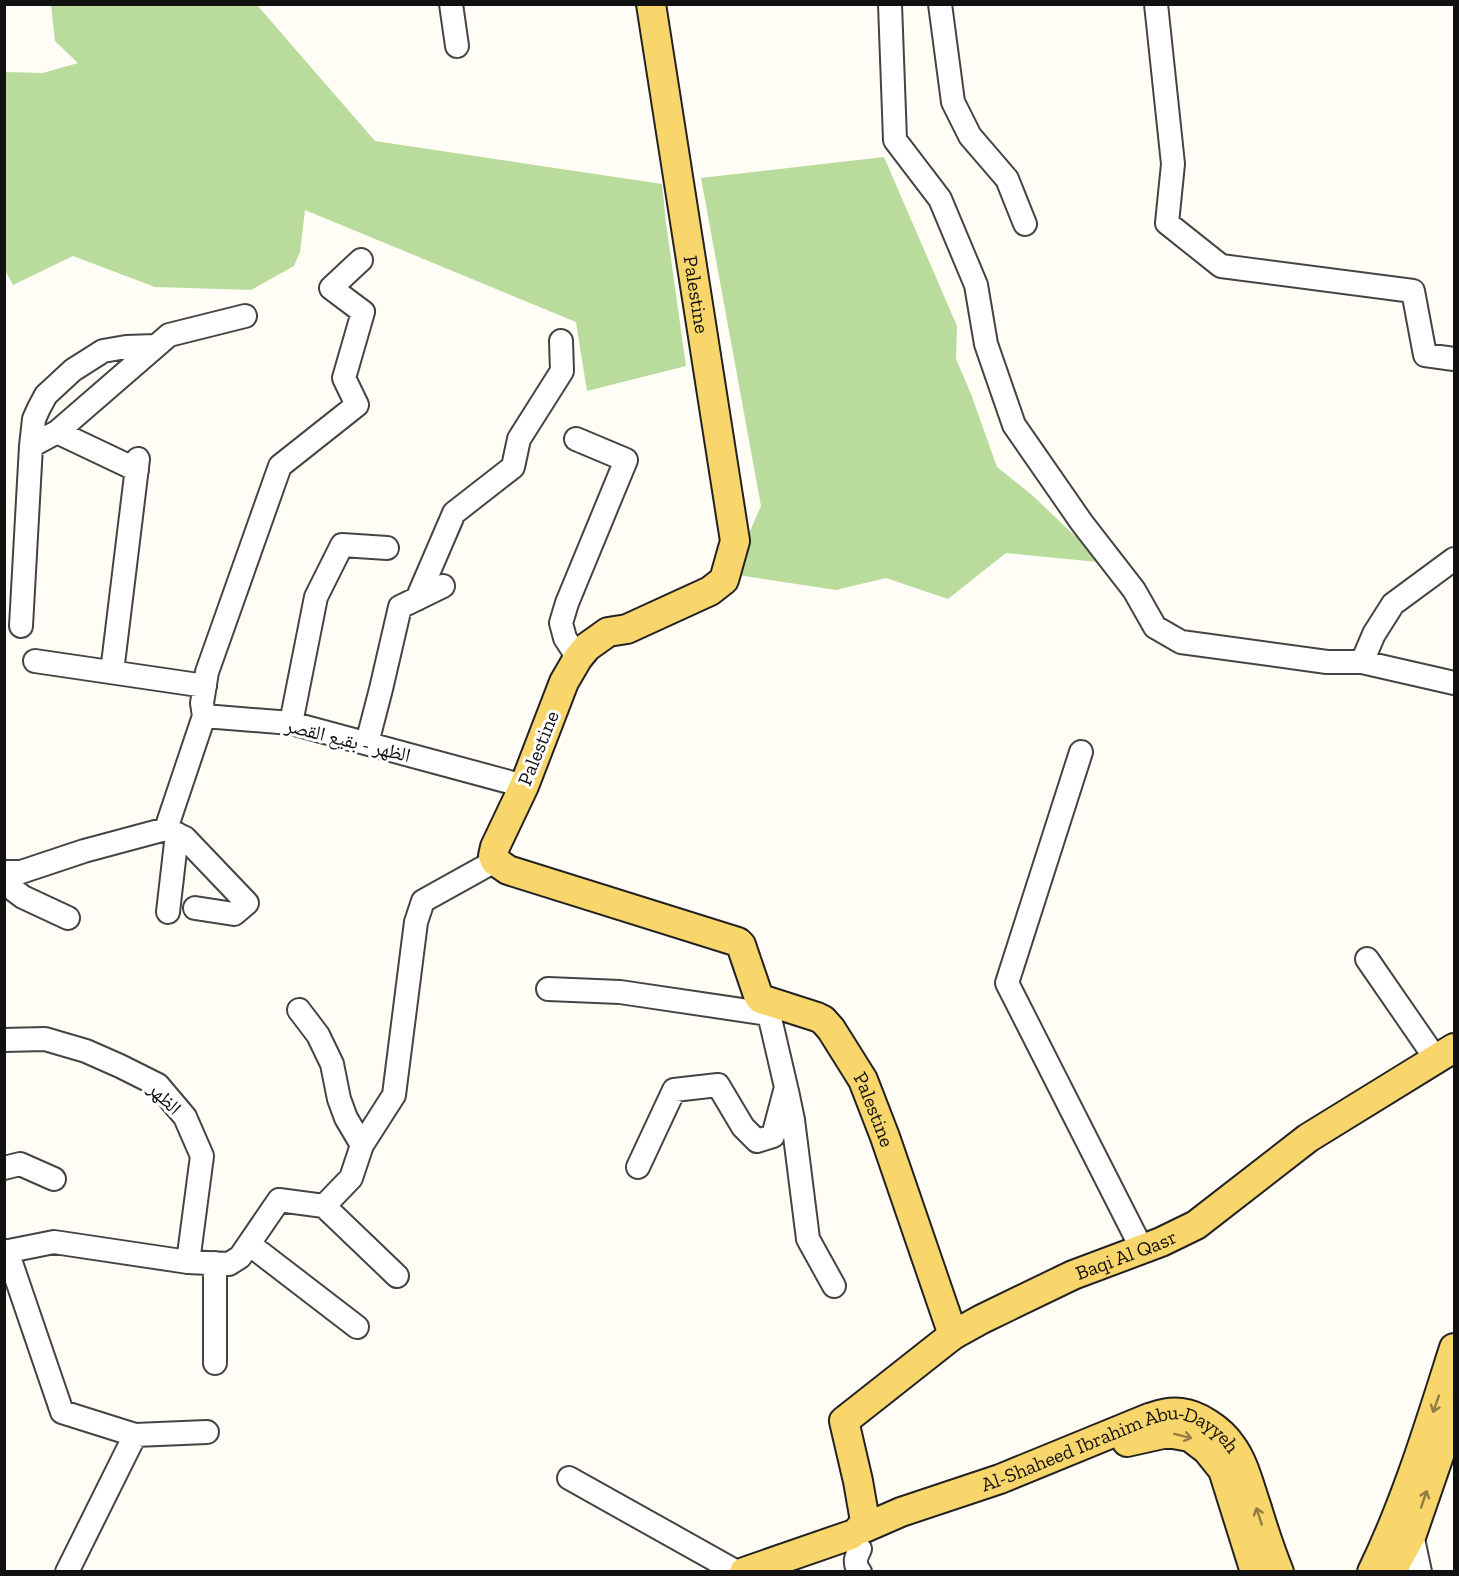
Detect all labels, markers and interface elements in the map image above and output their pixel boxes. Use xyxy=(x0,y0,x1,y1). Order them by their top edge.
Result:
street label: Palestine xyxy=(679,254,714,335)
street label: Palestine xyxy=(512,707,564,789)
street label: الظهر - بقيع القصر xyxy=(282,713,413,768)
street label: Palestine xyxy=(849,1067,900,1150)
street label: الظهر xyxy=(143,1076,187,1120)
street label: Baqi Al Qasr xyxy=(1072,1224,1180,1285)
one-way arrow xyxy=(1429,1394,1440,1413)
street label: Al-Shaheed Ibrahim Abu-Dayyeh xyxy=(978,1400,1245,1496)
one-way arrow xyxy=(1173,1431,1192,1443)
one-way arrow xyxy=(1419,1490,1430,1509)
one-way arrow xyxy=(1253,1507,1264,1526)

